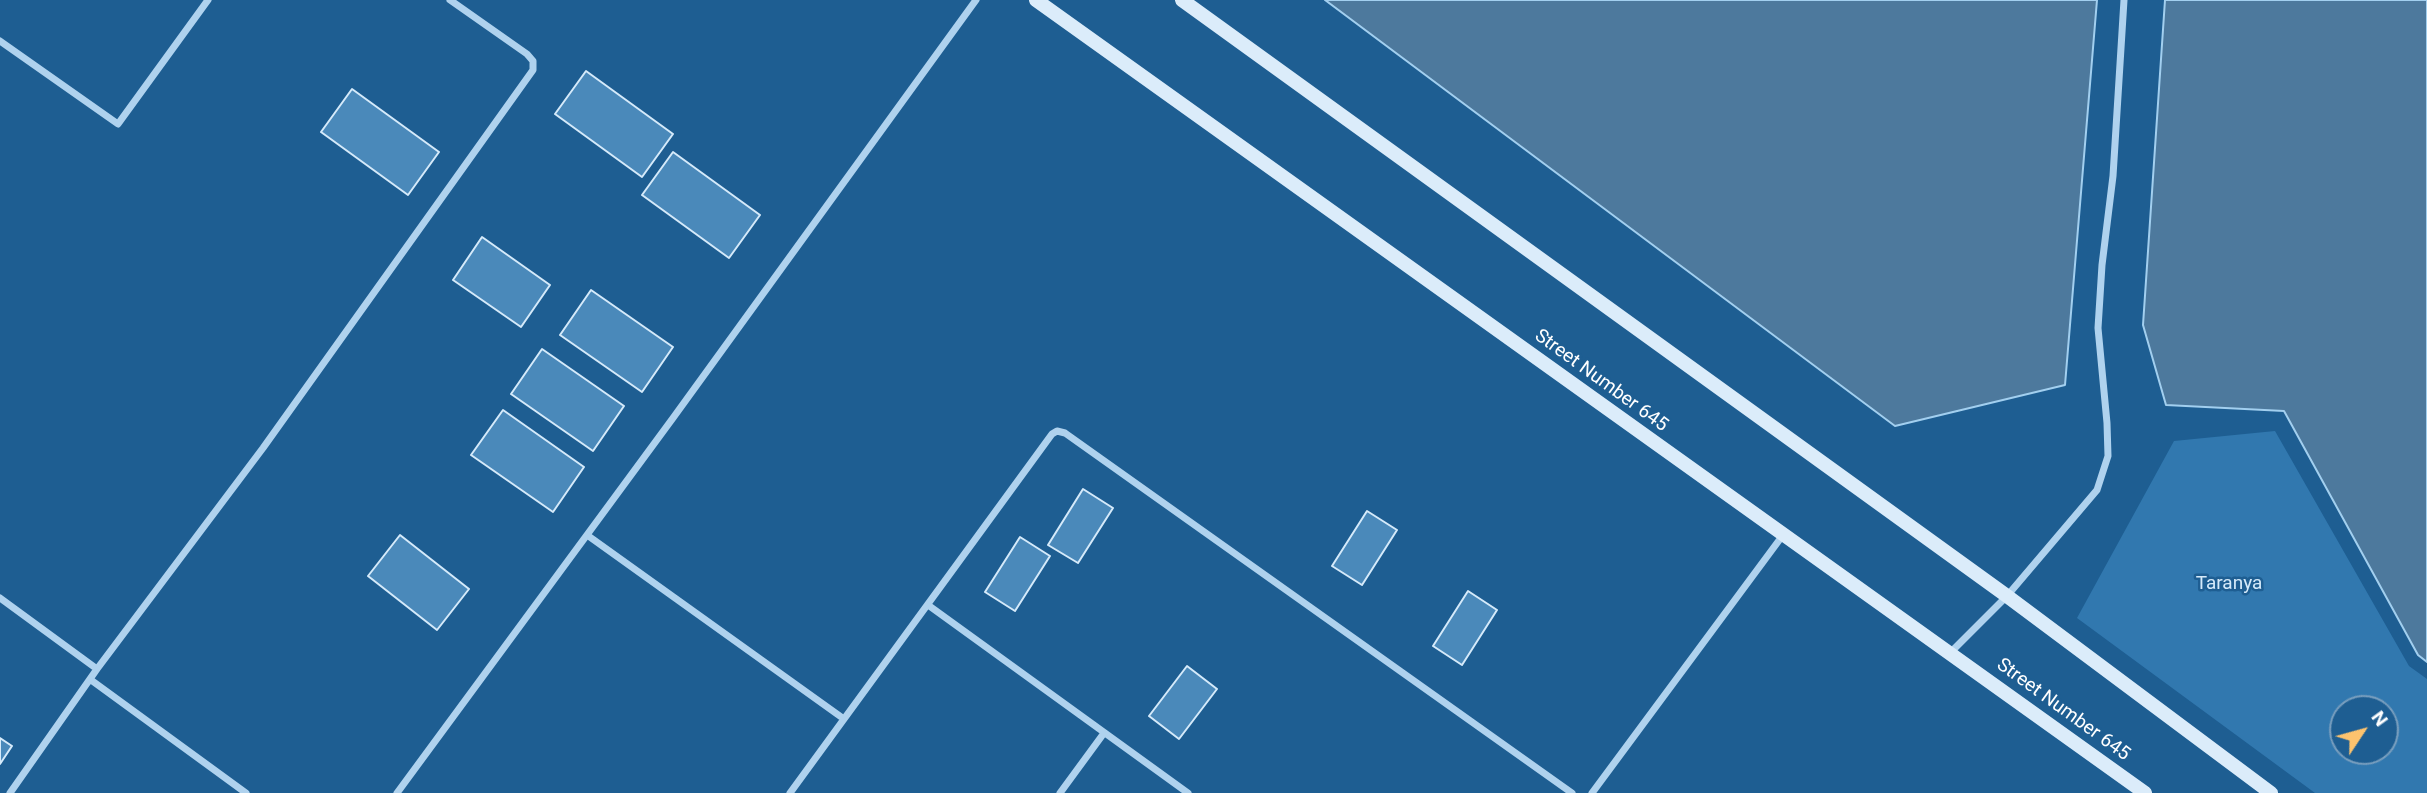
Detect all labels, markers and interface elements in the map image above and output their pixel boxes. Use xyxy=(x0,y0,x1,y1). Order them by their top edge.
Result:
street label: Street Number 645 xyxy=(1530,325,1672,437)
park label: Taranya xyxy=(2196,573,2262,595)
street label: Street Number 645 xyxy=(1992,654,2134,766)
north arrow xyxy=(2329,695,2399,765)
text: N xyxy=(2367,706,2393,731)

